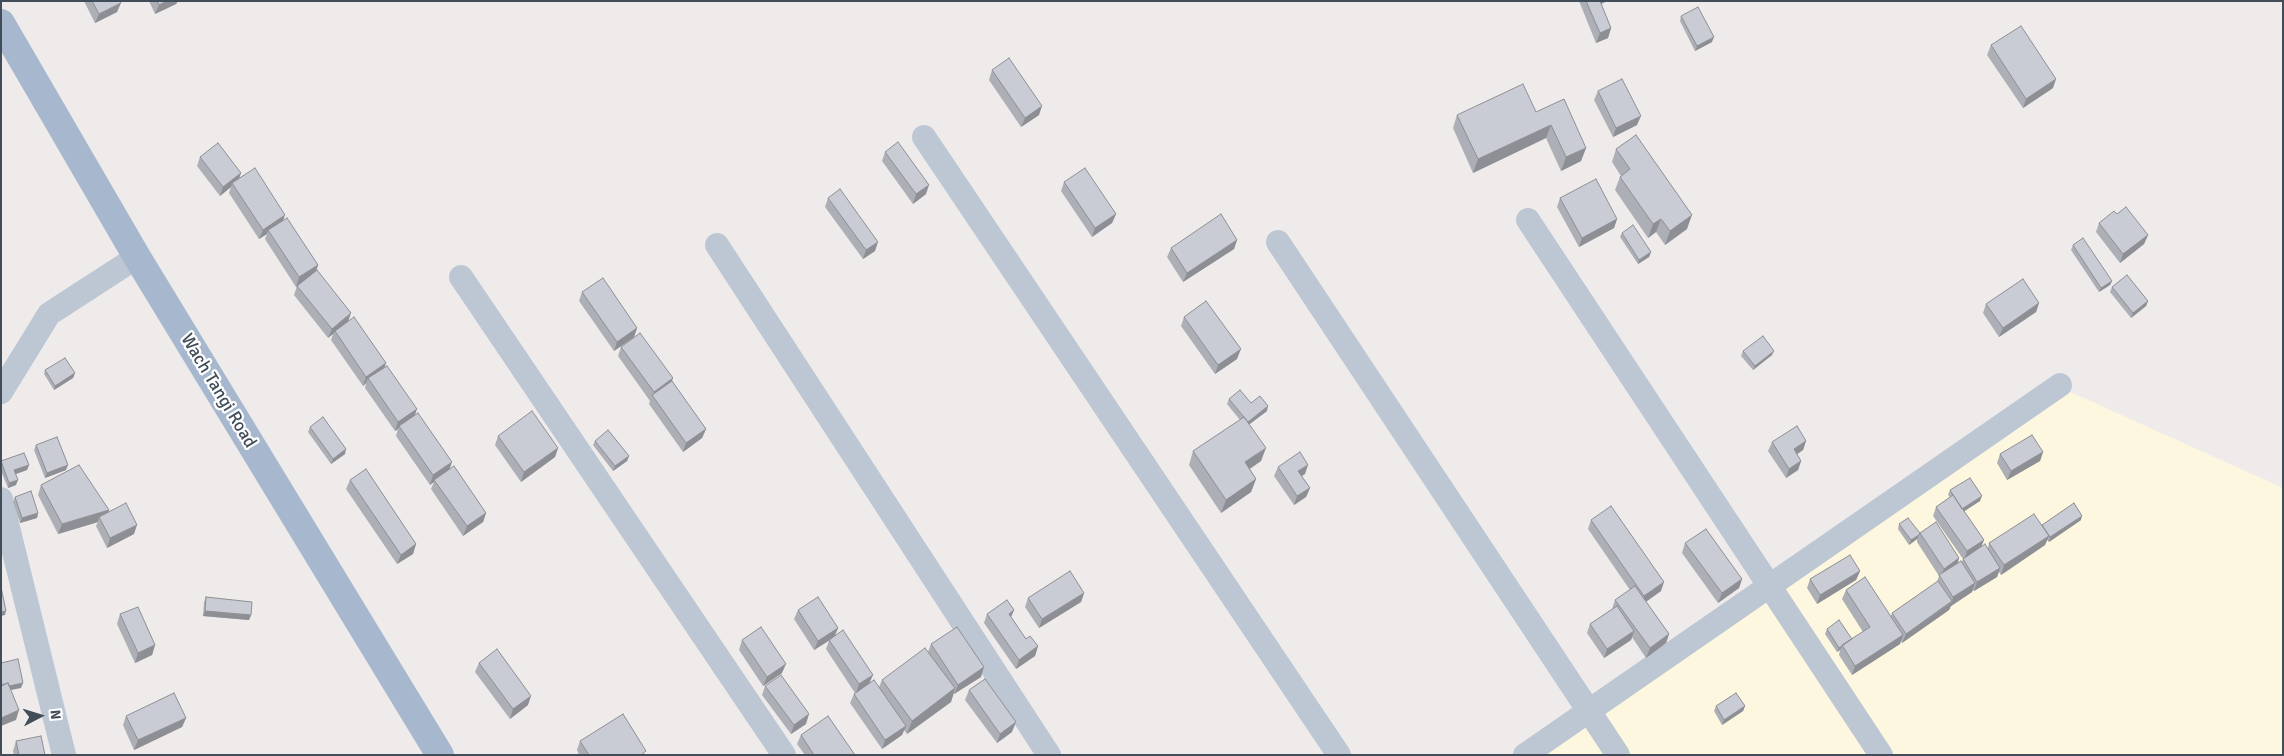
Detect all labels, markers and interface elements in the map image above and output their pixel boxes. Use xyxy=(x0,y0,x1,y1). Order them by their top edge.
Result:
street label: Wach Tangi Road xyxy=(175,330,261,452)
north arrow xyxy=(15,691,65,741)
text: N xyxy=(47,709,64,720)

